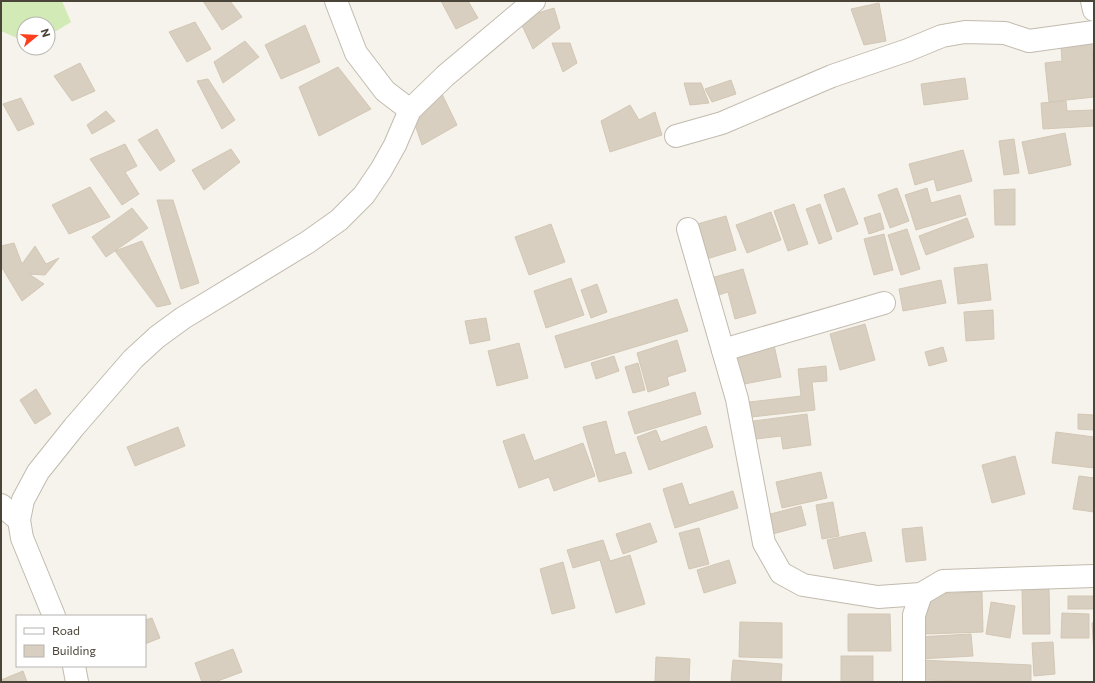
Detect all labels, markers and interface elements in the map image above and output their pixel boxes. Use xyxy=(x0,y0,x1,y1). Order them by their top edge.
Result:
north arrow xyxy=(16,16,56,56)
text: N xyxy=(39,27,53,39)
legend xyxy=(16,615,146,667)
text: Road xyxy=(52,623,80,637)
text: Building xyxy=(52,643,96,657)

